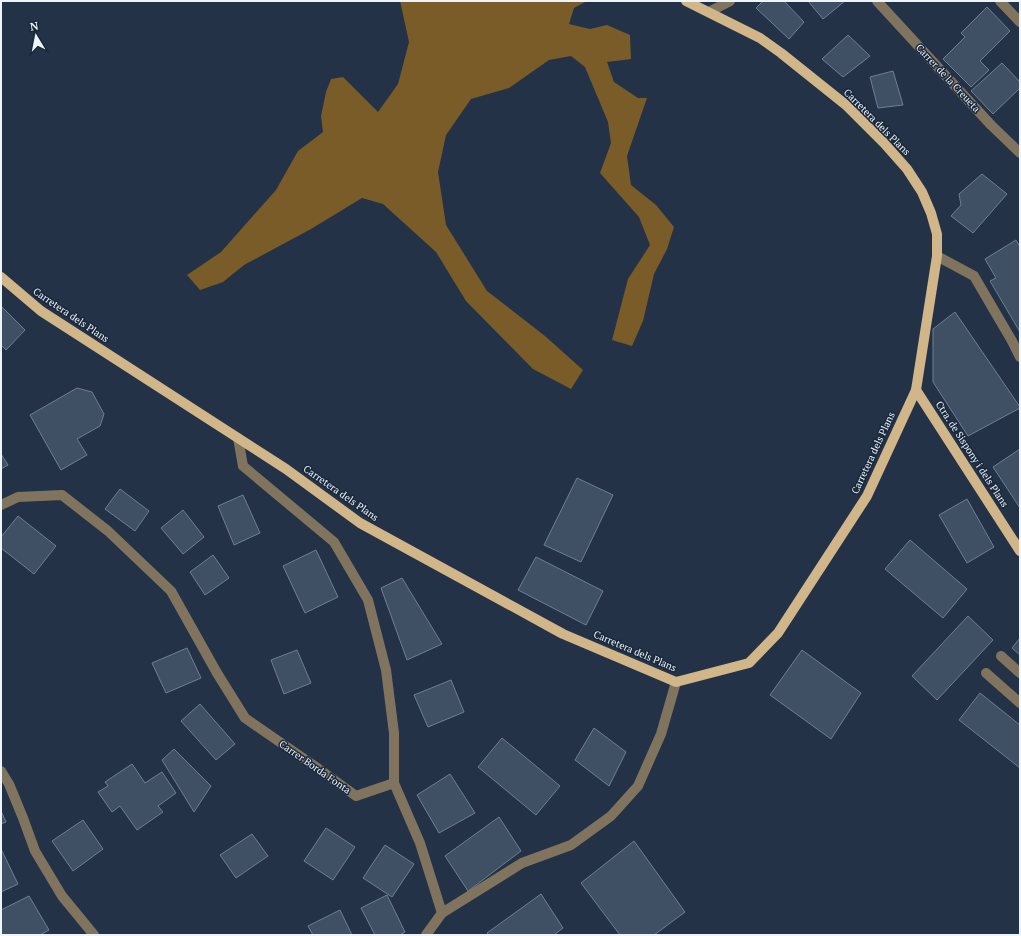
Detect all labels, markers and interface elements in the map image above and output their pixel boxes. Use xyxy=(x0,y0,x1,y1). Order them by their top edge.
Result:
north arrow xyxy=(16,16,56,56)
text: N xyxy=(29,18,40,34)
street label: Carrer de la Creueta xyxy=(913,41,983,115)
street label: Carretera dels Plans xyxy=(841,86,913,158)
street label: Carretera dels Plans xyxy=(31,285,111,345)
street label: Ctra. de Sispony i dels Plans xyxy=(933,398,1011,510)
street label: Carretera dels Plans xyxy=(848,410,898,496)
street label: Carretera dels Plans xyxy=(301,462,381,524)
street label: Carretera dels Plans xyxy=(592,628,678,674)
street label: Carrer Borda Fonta xyxy=(277,737,353,797)

